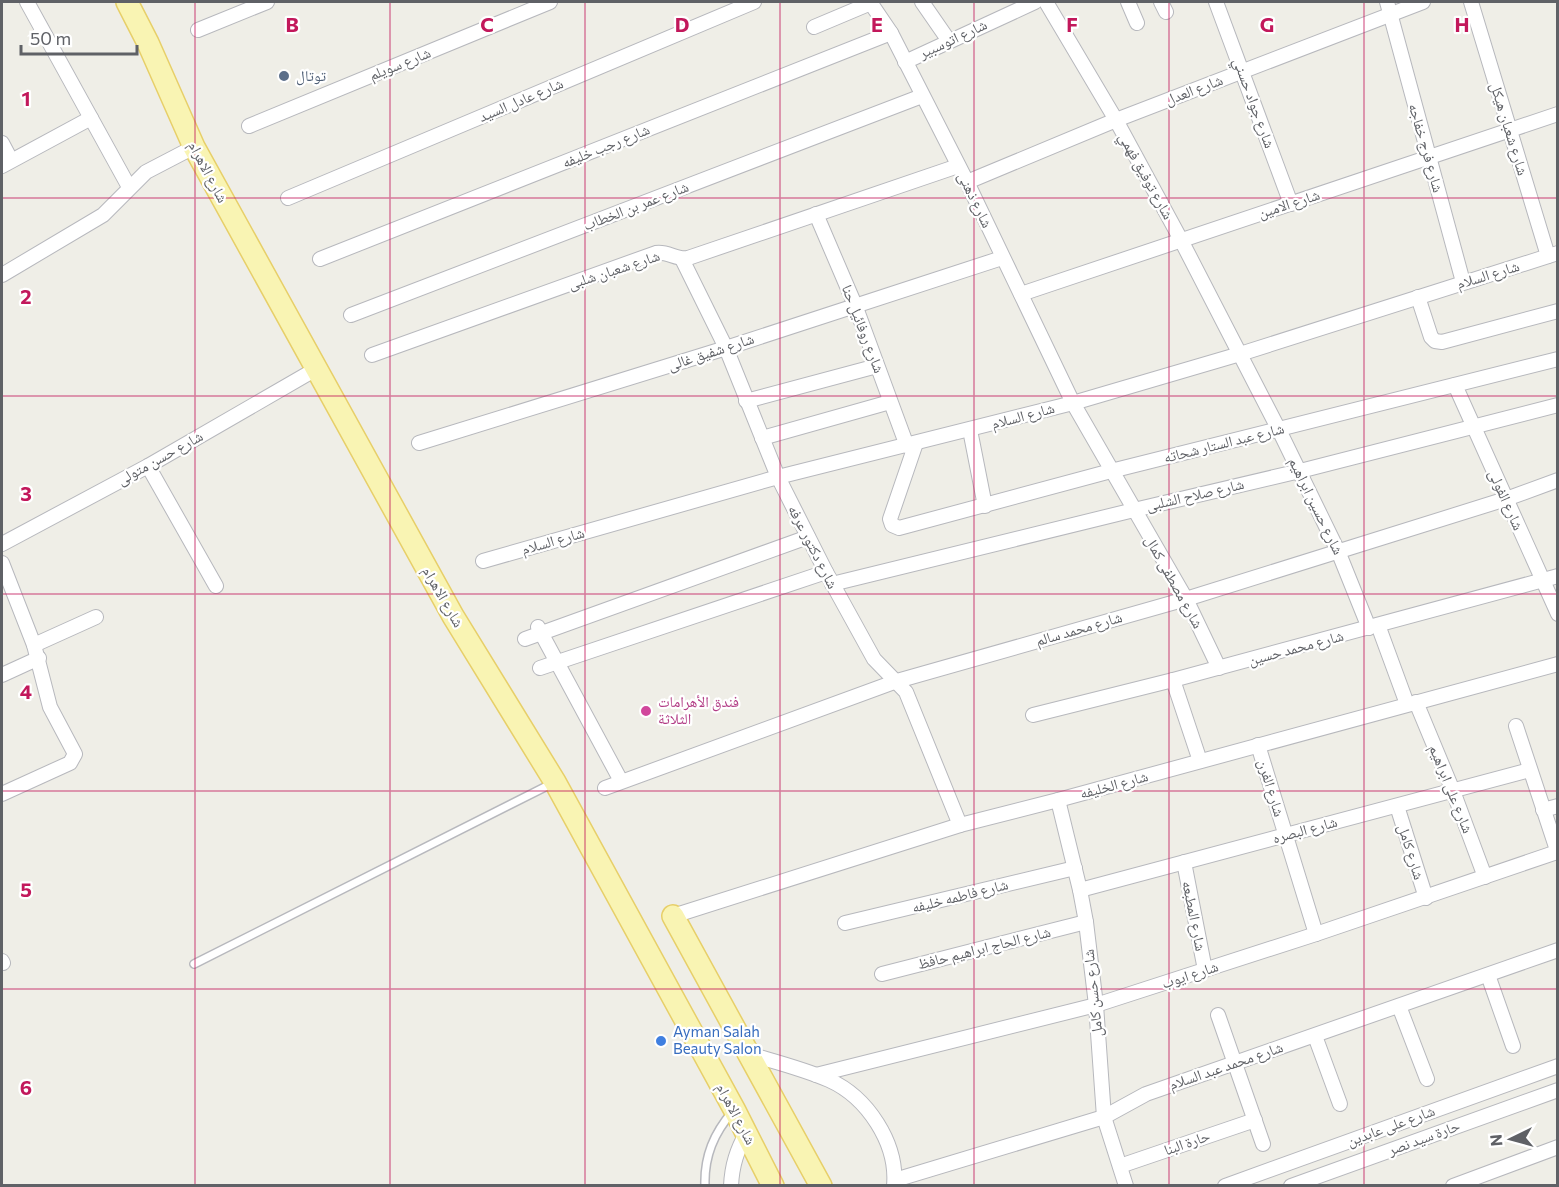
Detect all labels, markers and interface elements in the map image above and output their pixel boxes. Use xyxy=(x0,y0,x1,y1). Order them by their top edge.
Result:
text: B xyxy=(285,12,299,36)
text: C xyxy=(480,12,494,36)
text: D xyxy=(675,12,689,36)
text: E xyxy=(871,12,883,36)
text: F xyxy=(1066,12,1078,36)
text: G xyxy=(1260,12,1274,36)
text: H xyxy=(1455,12,1470,36)
street label: شارع اتوسبير xyxy=(915,14,990,64)
scale bar xyxy=(21,18,136,56)
text: 50 m xyxy=(30,27,71,49)
street label: شارع سويلم xyxy=(366,43,434,85)
street label: شارع جواد حسني xyxy=(1227,55,1280,152)
place label: توتال xyxy=(296,66,327,86)
marker: توتال xyxy=(277,69,291,83)
street label: شارع العدل xyxy=(1162,70,1226,110)
street label: شارع عادل السيد xyxy=(476,73,566,127)
street label: شارع شعبان هيكل xyxy=(1485,80,1533,178)
text: 1 xyxy=(21,86,31,110)
street label: شارع فرج خفاجه xyxy=(1404,101,1448,195)
street label: شارع رجب خليفه xyxy=(559,119,653,173)
street label: شارع توفيق فهمي xyxy=(1112,129,1178,224)
street label: شارع الاهرام xyxy=(183,138,233,207)
street label: شارع ذهنى xyxy=(953,169,997,231)
street label: شارع عمر بن الخطاب xyxy=(580,177,692,235)
street label: شارع الامين xyxy=(1256,185,1323,223)
street label: شارع شعبان شلبى xyxy=(565,246,663,294)
street label: شارع السلام xyxy=(1454,256,1522,294)
street label: شارع روفائيل حنا xyxy=(837,282,889,376)
text: 2 xyxy=(20,284,32,308)
street label: شارع شفيق غالى xyxy=(665,329,757,375)
street label: شارع السلام xyxy=(989,398,1057,434)
street label: شارع عبد الستار شحاته xyxy=(1162,418,1286,468)
street label: شارع حسن متولى xyxy=(113,426,207,490)
street label: شارع حسين ابراهيم xyxy=(1284,454,1348,558)
street label: شارع الفولى xyxy=(1484,466,1528,534)
street label: شارع صلاح الشلبى xyxy=(1144,474,1246,516)
text: 3 xyxy=(20,481,32,505)
street label: شارع دكتور عرفه xyxy=(783,502,843,592)
street label: شارع السلام xyxy=(519,522,587,560)
street label: شارع مصطفى كمال xyxy=(1140,532,1208,632)
street label: شارع الاهرام xyxy=(418,563,469,631)
street label: شارع محمد سالم xyxy=(1033,607,1125,651)
street label: شارع محمد حسين xyxy=(1246,626,1346,670)
text: 4 xyxy=(20,679,32,703)
place label: فندق الأهرامات الثلاثة xyxy=(658,692,739,727)
marker: فندق الأهرامات الثلاثة xyxy=(639,704,653,718)
street label: شارع على ابراهيم xyxy=(1424,742,1478,836)
street label: شارع الفرن xyxy=(1253,757,1289,819)
street label: شارع الخليفه xyxy=(1078,766,1150,804)
street label: شارع البصره xyxy=(1270,812,1340,848)
street label: شارع كامل xyxy=(1393,822,1429,882)
street label: شارع فاطمه خليفه xyxy=(910,874,1010,918)
text: 5 xyxy=(20,877,32,901)
street label: شارع المطبعه xyxy=(1177,879,1211,953)
street label: شارع الحاج ابراهيم حافظ xyxy=(915,922,1053,974)
street label: شارع حسن كامل xyxy=(1078,948,1108,1038)
street label: شارع ايوب xyxy=(1159,956,1221,994)
place label: Ayman Salah Beauty Salon xyxy=(673,1022,762,1057)
marker: Ayman Salah Beauty Salon xyxy=(654,1034,668,1048)
street label: شارع محمد عبد السلام xyxy=(1166,1037,1286,1095)
text: 6 xyxy=(20,1075,32,1099)
street label: شارع الاهرام xyxy=(711,1080,761,1149)
street label: شارع على عابدين xyxy=(1344,1101,1438,1151)
north arrow xyxy=(1481,1109,1541,1169)
street label: حارة سيد نصر xyxy=(1384,1116,1463,1160)
street label: حارة البنا xyxy=(1161,1126,1213,1159)
text: N xyxy=(1486,1134,1506,1147)

